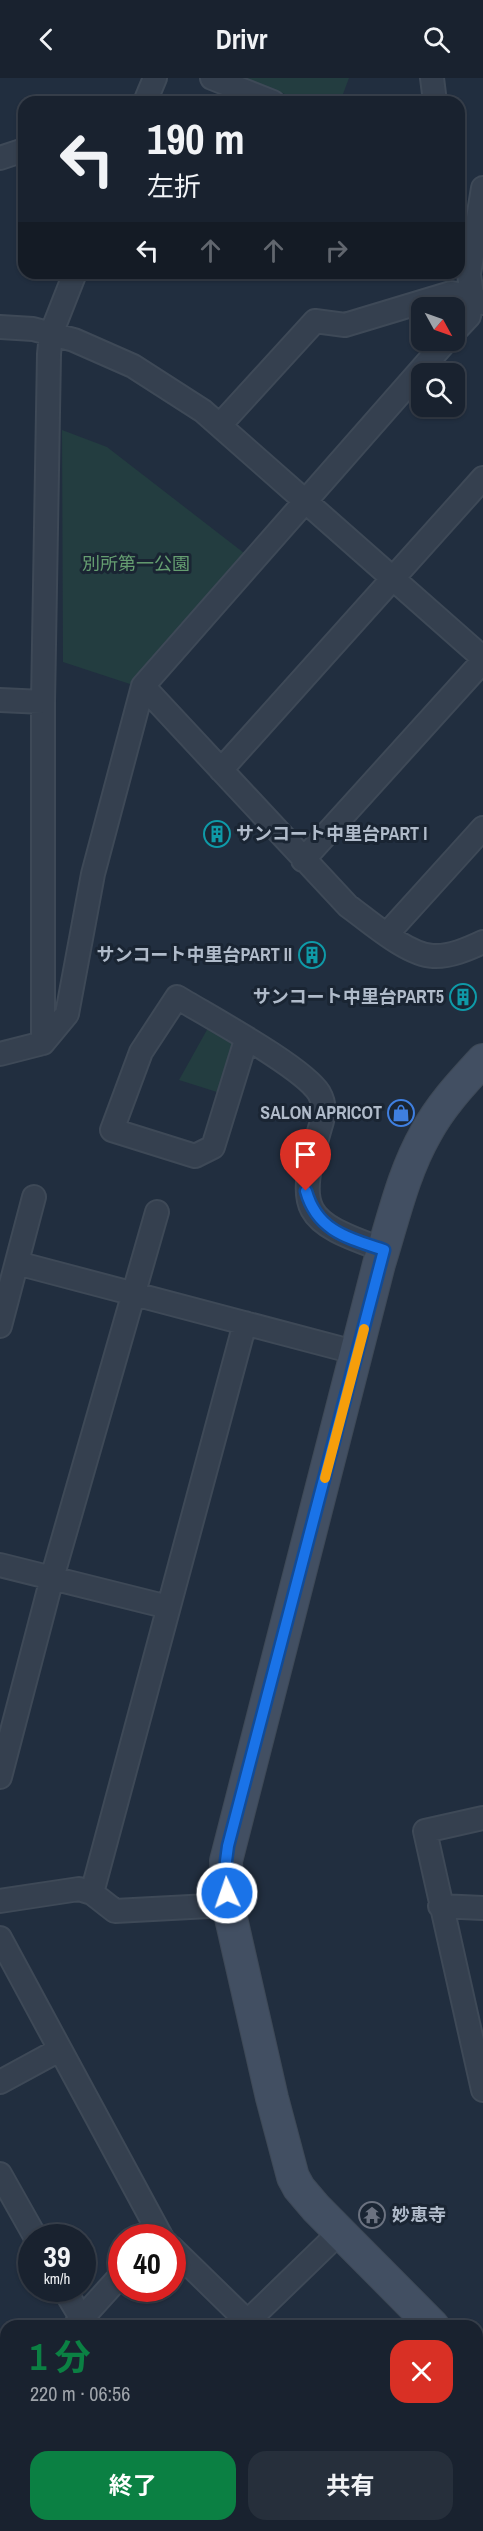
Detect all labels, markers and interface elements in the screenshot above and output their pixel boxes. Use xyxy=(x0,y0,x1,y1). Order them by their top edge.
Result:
text: Drivr xyxy=(216,21,267,57)
icon: back xyxy=(30,23,63,56)
icon: search xyxy=(420,23,453,56)
text: 190 m xyxy=(147,111,245,167)
icon: left xyxy=(48,120,126,198)
text: 左折 xyxy=(147,168,201,204)
icon: left xyxy=(131,234,164,267)
icon: ahead xyxy=(194,234,227,267)
icon: ahead xyxy=(257,234,290,267)
icon: right xyxy=(320,234,353,267)
north arrow xyxy=(411,297,465,351)
map controls xyxy=(411,297,465,417)
button: search xyxy=(411,363,465,417)
park label: 別所第一公園 xyxy=(82,551,190,576)
building icon: サンコート中里台PART I xyxy=(202,819,232,849)
place label: サンコート中里台PART I xyxy=(236,821,427,846)
building icon: サンコート中里台PART II xyxy=(297,940,327,970)
place label: サンコート中里台PART II xyxy=(97,942,292,967)
building icon: サンコート中里台PART5 xyxy=(448,982,478,1012)
place label: サンコート中里台PART5 xyxy=(253,984,444,1009)
shop icon: SALON APRICOT xyxy=(386,1098,416,1128)
place label: SALON APRICOT xyxy=(260,1100,382,1125)
pin xyxy=(280,1129,331,1191)
icon: arrive xyxy=(289,1138,322,1171)
position arrow xyxy=(195,1861,259,1925)
temple icon: 妙恵寺 xyxy=(357,2200,387,2230)
place label: 妙恵寺 xyxy=(392,2202,446,2227)
speed limit sign: 40 xyxy=(108,2224,186,2302)
text: 39 xyxy=(43,2236,71,2276)
text: km/h xyxy=(44,2268,70,2289)
text: 1 分 xyxy=(30,2333,91,2381)
button: close xyxy=(390,2340,453,2403)
text: 220 m · 06:56 xyxy=(30,2380,130,2407)
button: 終了 xyxy=(30,2451,236,2520)
button: 共有 xyxy=(248,2451,453,2520)

